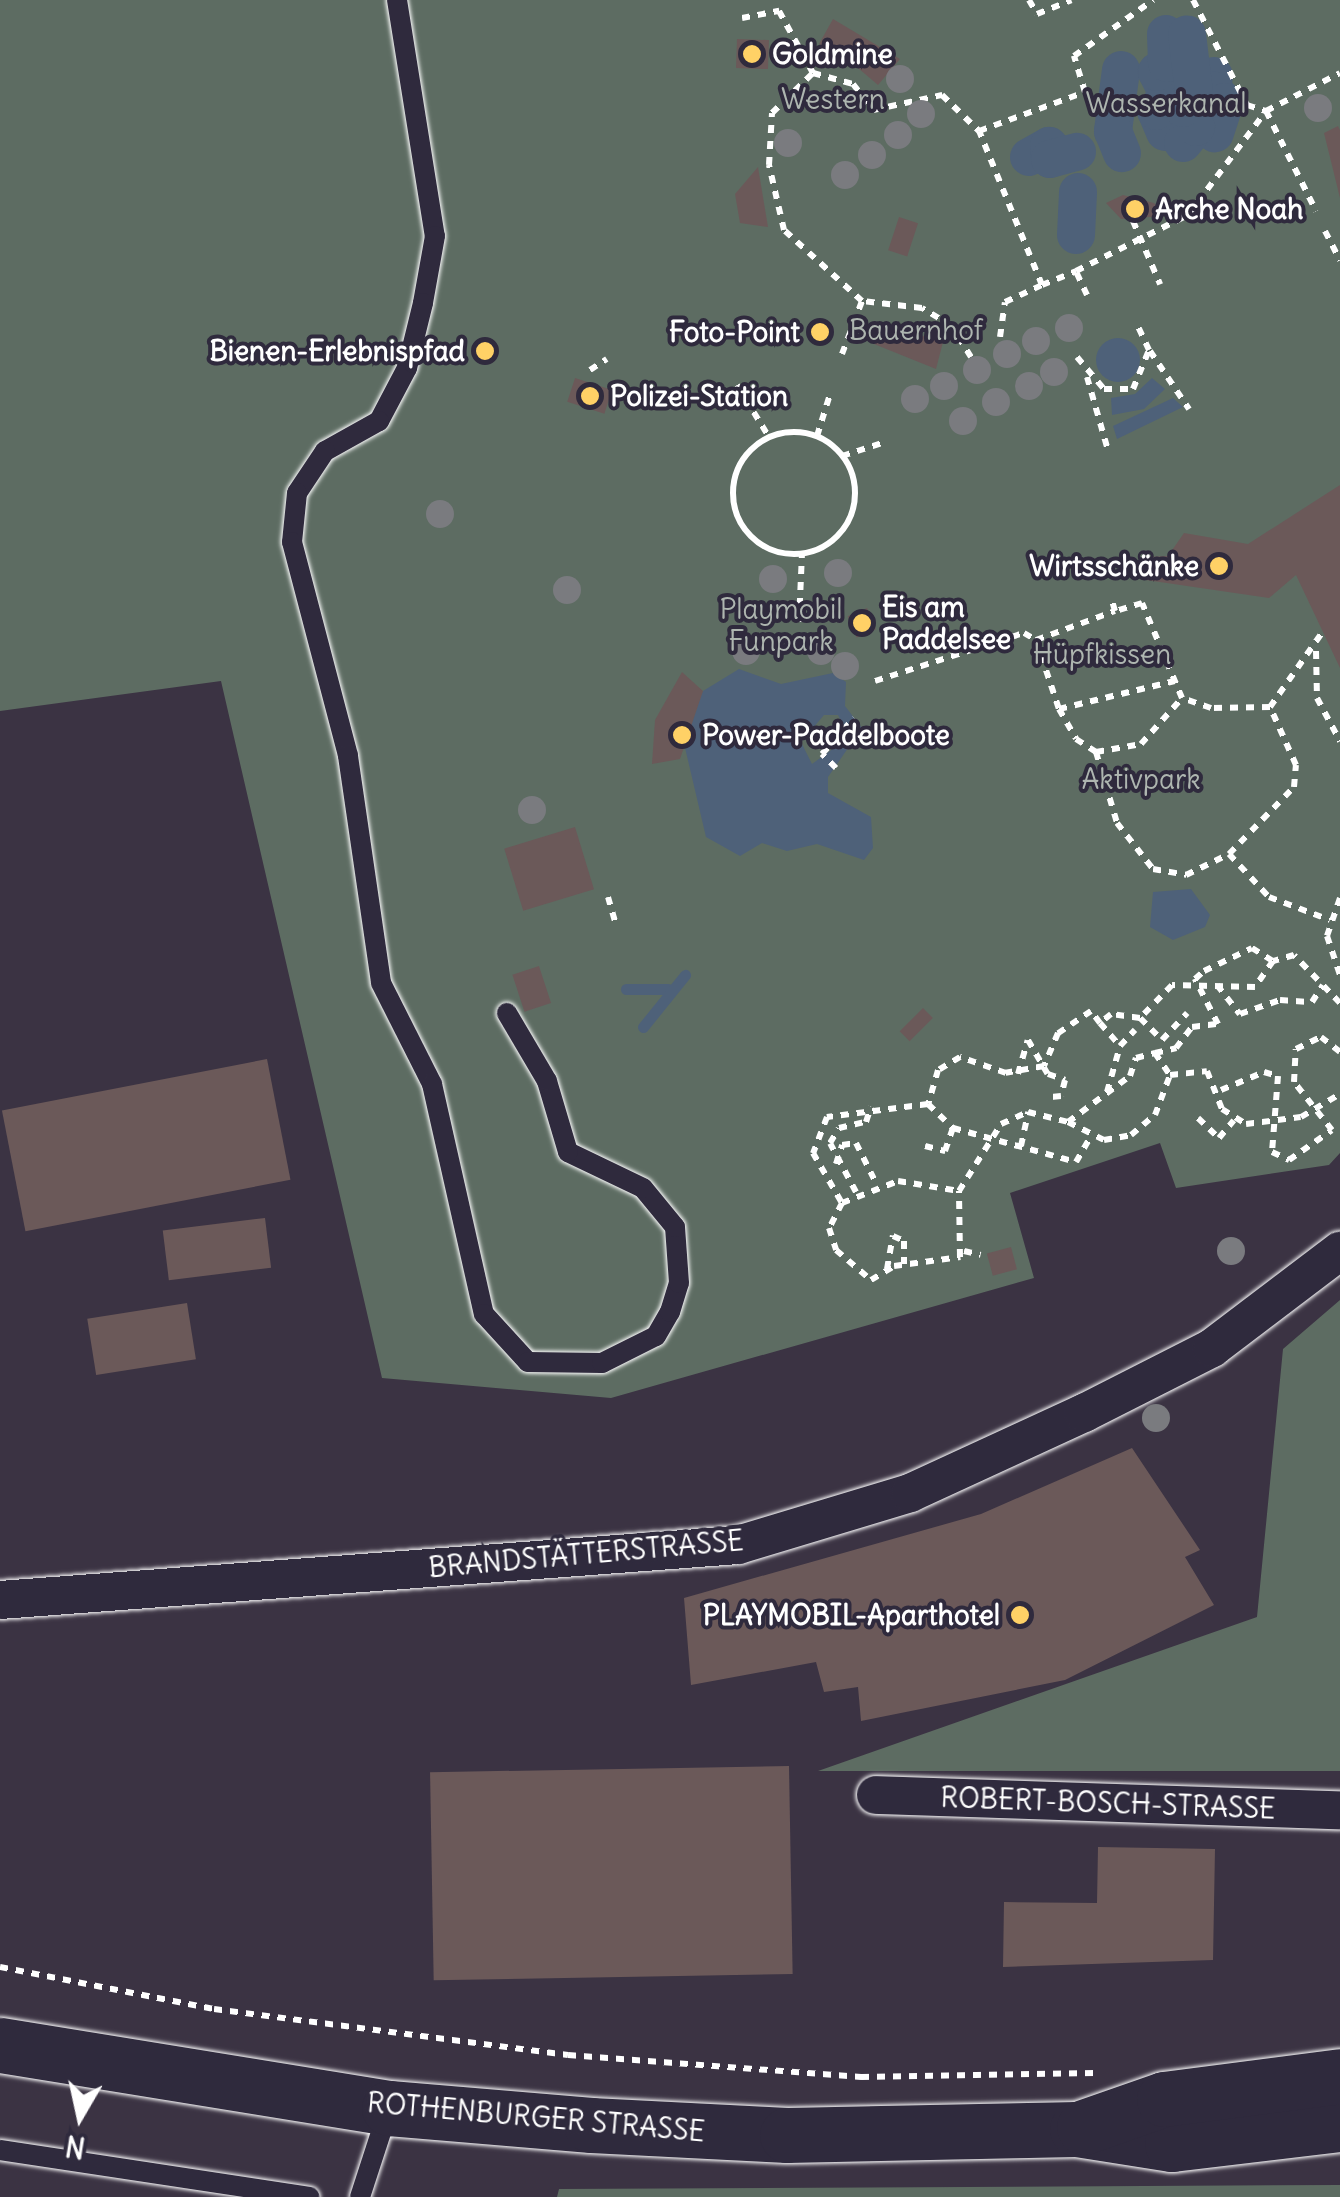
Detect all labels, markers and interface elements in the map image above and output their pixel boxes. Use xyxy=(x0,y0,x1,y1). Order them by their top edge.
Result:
place label: Goldmine xyxy=(772,37,893,71)
marker: Goldmine xyxy=(741,43,763,65)
park label: Western xyxy=(781,82,885,116)
park label: Wasserkanal xyxy=(1085,86,1247,120)
place label: Arche Noah xyxy=(1155,192,1303,226)
marker: Arche Noah xyxy=(1124,198,1146,220)
park label: Bauernhof xyxy=(849,313,983,347)
place label: Foto-Point xyxy=(669,315,800,349)
marker: Foto-Point xyxy=(809,321,831,343)
place label: Bienen-Erlebnispfad xyxy=(209,334,465,368)
marker: Bienen-Erlebnispfad xyxy=(474,340,496,362)
place label: Polizei-Station xyxy=(610,379,788,413)
marker: Polizei-Station xyxy=(579,385,601,407)
place label: Wirtsschänke xyxy=(1029,549,1199,583)
marker: Wirtsschänke xyxy=(1208,555,1230,577)
place label: Eis am Paddelsee xyxy=(882,590,1011,656)
park label: Playmobil Funpark xyxy=(719,592,843,658)
marker: Eis am Paddelsee xyxy=(851,612,873,634)
park label: Hüpfkissen xyxy=(1033,637,1171,671)
place label: Power-Paddelboote xyxy=(702,718,950,752)
marker: Power-Paddelboote xyxy=(671,724,693,746)
park label: Aktivpark xyxy=(1081,762,1201,796)
street label: BRANDSTÄTTERSTRASSE xyxy=(427,1523,745,1585)
place label: PLAYMOBIL-Aparthotel xyxy=(703,1598,1000,1632)
marker: PLAYMOBIL-Aparthotel xyxy=(1009,1604,1031,1626)
street label: ROBERT-BOSCH-STRASSE xyxy=(940,1780,1276,1826)
north arrow xyxy=(30,2067,130,2167)
street label: ROTHENBURGER STRASSE xyxy=(366,2085,706,2149)
text: N xyxy=(63,2127,88,2166)

